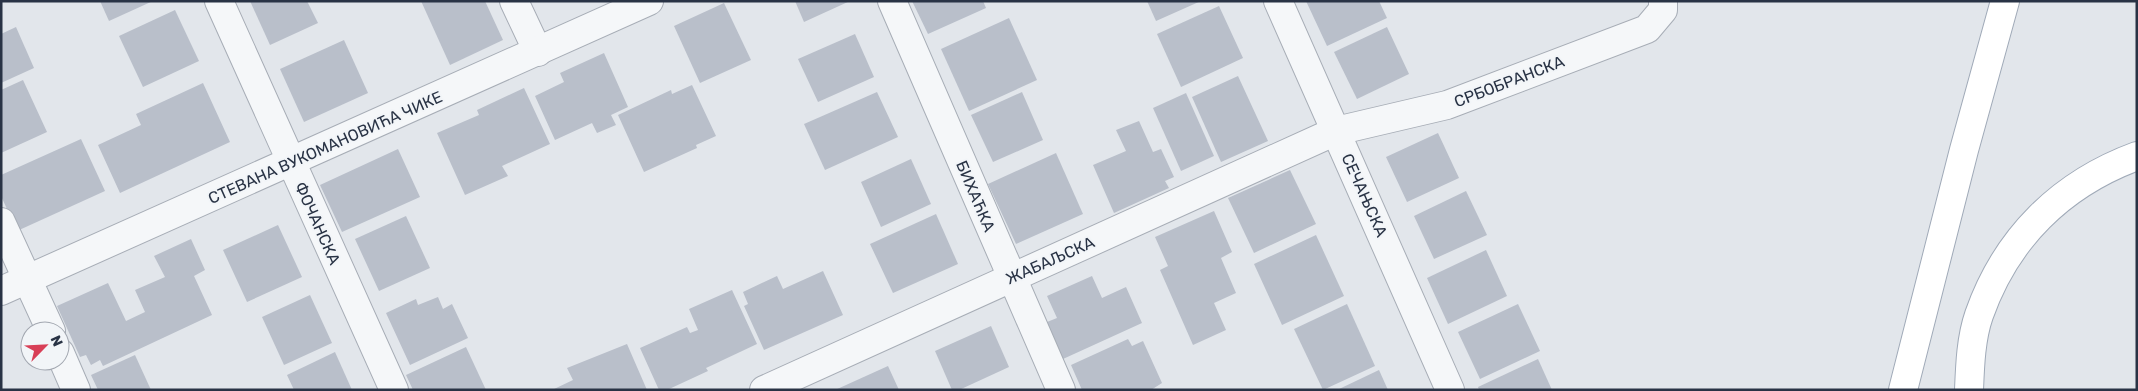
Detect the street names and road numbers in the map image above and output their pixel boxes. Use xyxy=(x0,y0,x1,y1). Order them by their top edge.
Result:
street label: СРБОБРАНСКА xyxy=(1451,52,1567,111)
street label: СТЕВАНА ВУКОМАНОВИЋА ЧИКЕ xyxy=(205,87,445,208)
street label: СЕЧАЊСКА xyxy=(1338,151,1391,240)
street label: БИХАЋКА xyxy=(952,158,999,235)
street label: ФОЧАНСКА xyxy=(291,179,344,268)
street label: ЖАБАЉСКА xyxy=(1003,232,1098,288)

